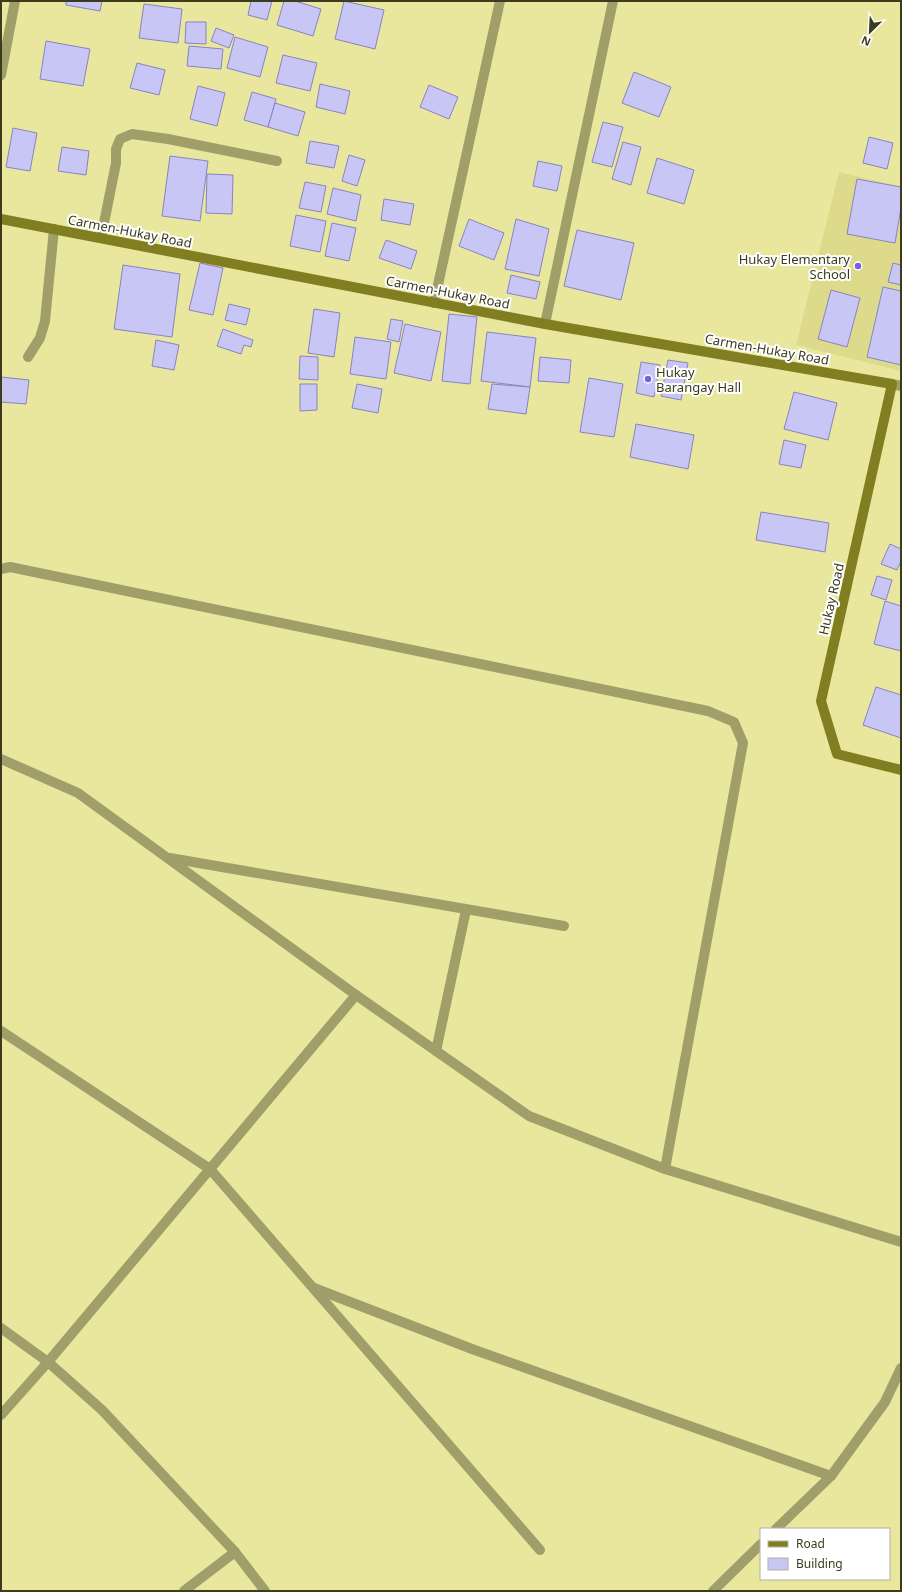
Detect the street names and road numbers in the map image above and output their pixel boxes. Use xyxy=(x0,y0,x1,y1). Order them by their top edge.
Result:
street label: Carmen-Hukay Road xyxy=(67,210,193,252)
street label: Carmen-Hukay Road xyxy=(385,271,511,313)
street label: Carmen-Hukay Road xyxy=(704,329,830,369)
street label: Hukay Road xyxy=(814,561,848,637)

